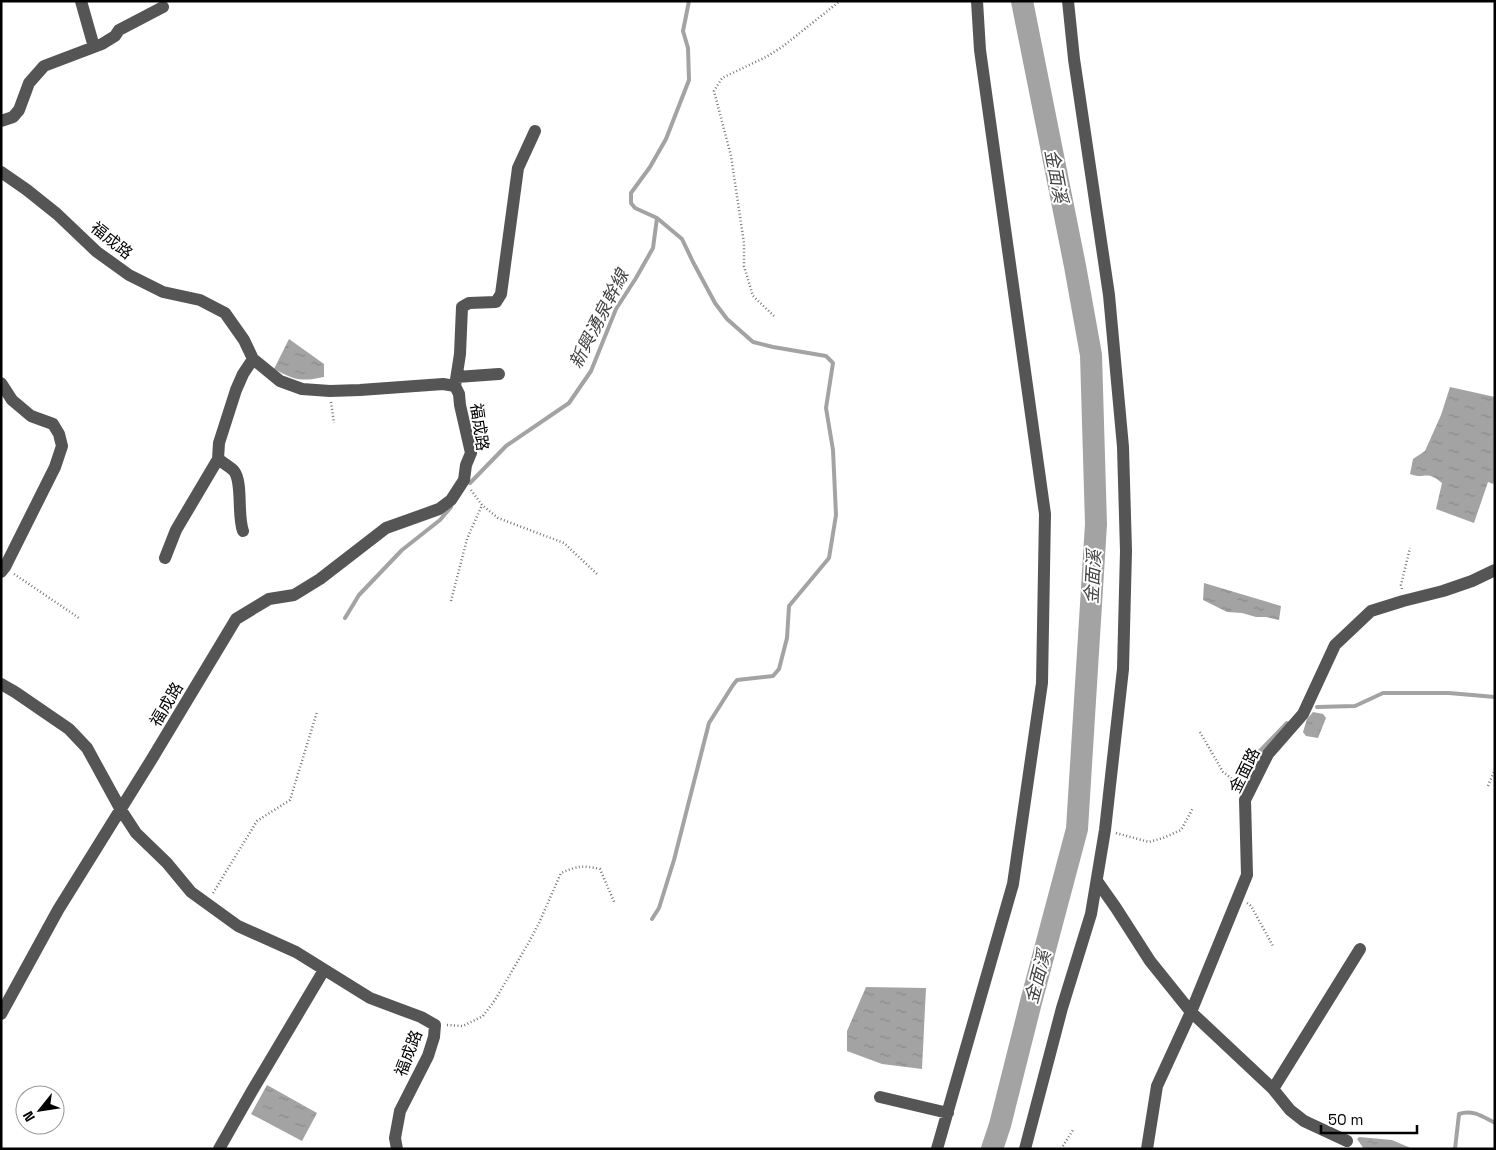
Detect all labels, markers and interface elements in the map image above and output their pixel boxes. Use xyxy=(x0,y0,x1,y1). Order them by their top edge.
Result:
water label: 金面溪 xyxy=(1040,147,1074,208)
street label: 福成路 xyxy=(86,217,137,264)
water label: 新興湧泉幹線 xyxy=(564,264,634,372)
street label: 福成路 xyxy=(466,402,493,452)
water label: 金面溪 xyxy=(1080,546,1106,605)
street label: 福成路 xyxy=(145,678,188,730)
street label: 金面路 xyxy=(1224,744,1264,796)
water label: 金面溪 xyxy=(1019,945,1056,1006)
street label: 福成路 xyxy=(390,1027,427,1079)
north arrow xyxy=(15,1085,65,1135)
scale bar xyxy=(1321,1102,1417,1134)
text: N xyxy=(19,1108,39,1125)
text: 50 m xyxy=(1328,1110,1363,1129)

